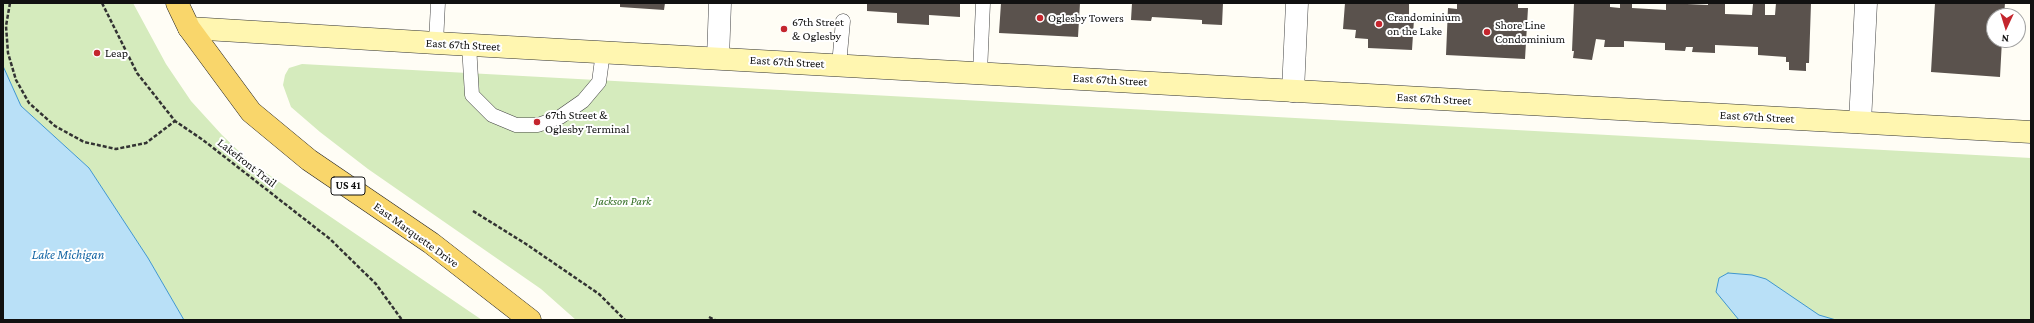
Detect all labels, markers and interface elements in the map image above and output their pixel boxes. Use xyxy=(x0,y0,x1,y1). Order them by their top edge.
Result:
north arrow xyxy=(1986,8,2026,48)
place label: Crandominium on the Lake xyxy=(1387,10,1461,38)
place label: Oglesby Towers xyxy=(1048,11,1124,25)
marker: Oglesby Towers xyxy=(1035,13,1045,23)
place label: 67th Street & Oglesby xyxy=(792,15,844,43)
place label: Shore Line Condominium xyxy=(1495,18,1565,46)
marker: Crandominium on the Lake xyxy=(1374,19,1384,29)
marker: 67th Street & Oglesby xyxy=(779,24,789,34)
marker: Shore Line Condominium xyxy=(1482,27,1492,37)
text: N xyxy=(2001,33,2009,45)
street label: East 67th Street xyxy=(425,36,501,54)
place label: Leap xyxy=(105,46,128,60)
marker: Leap xyxy=(92,48,102,58)
street label: East 67th Street xyxy=(749,53,825,71)
street label: East 67th Street xyxy=(1072,71,1148,89)
street label: East 67th Street xyxy=(1396,90,1472,108)
place label: 67th Street & Oglesby Terminal xyxy=(545,108,629,136)
street label: East 67th Street xyxy=(1719,108,1795,126)
marker: 67th Street & Oglesby Terminal xyxy=(532,117,542,127)
street label: Lakefront Trail xyxy=(215,135,279,191)
road number: US 41 xyxy=(331,177,365,195)
park label: Jackson Park xyxy=(595,194,651,208)
street label: East Marquette Drive xyxy=(371,199,461,271)
water label: Lake Michigan xyxy=(32,247,104,263)

